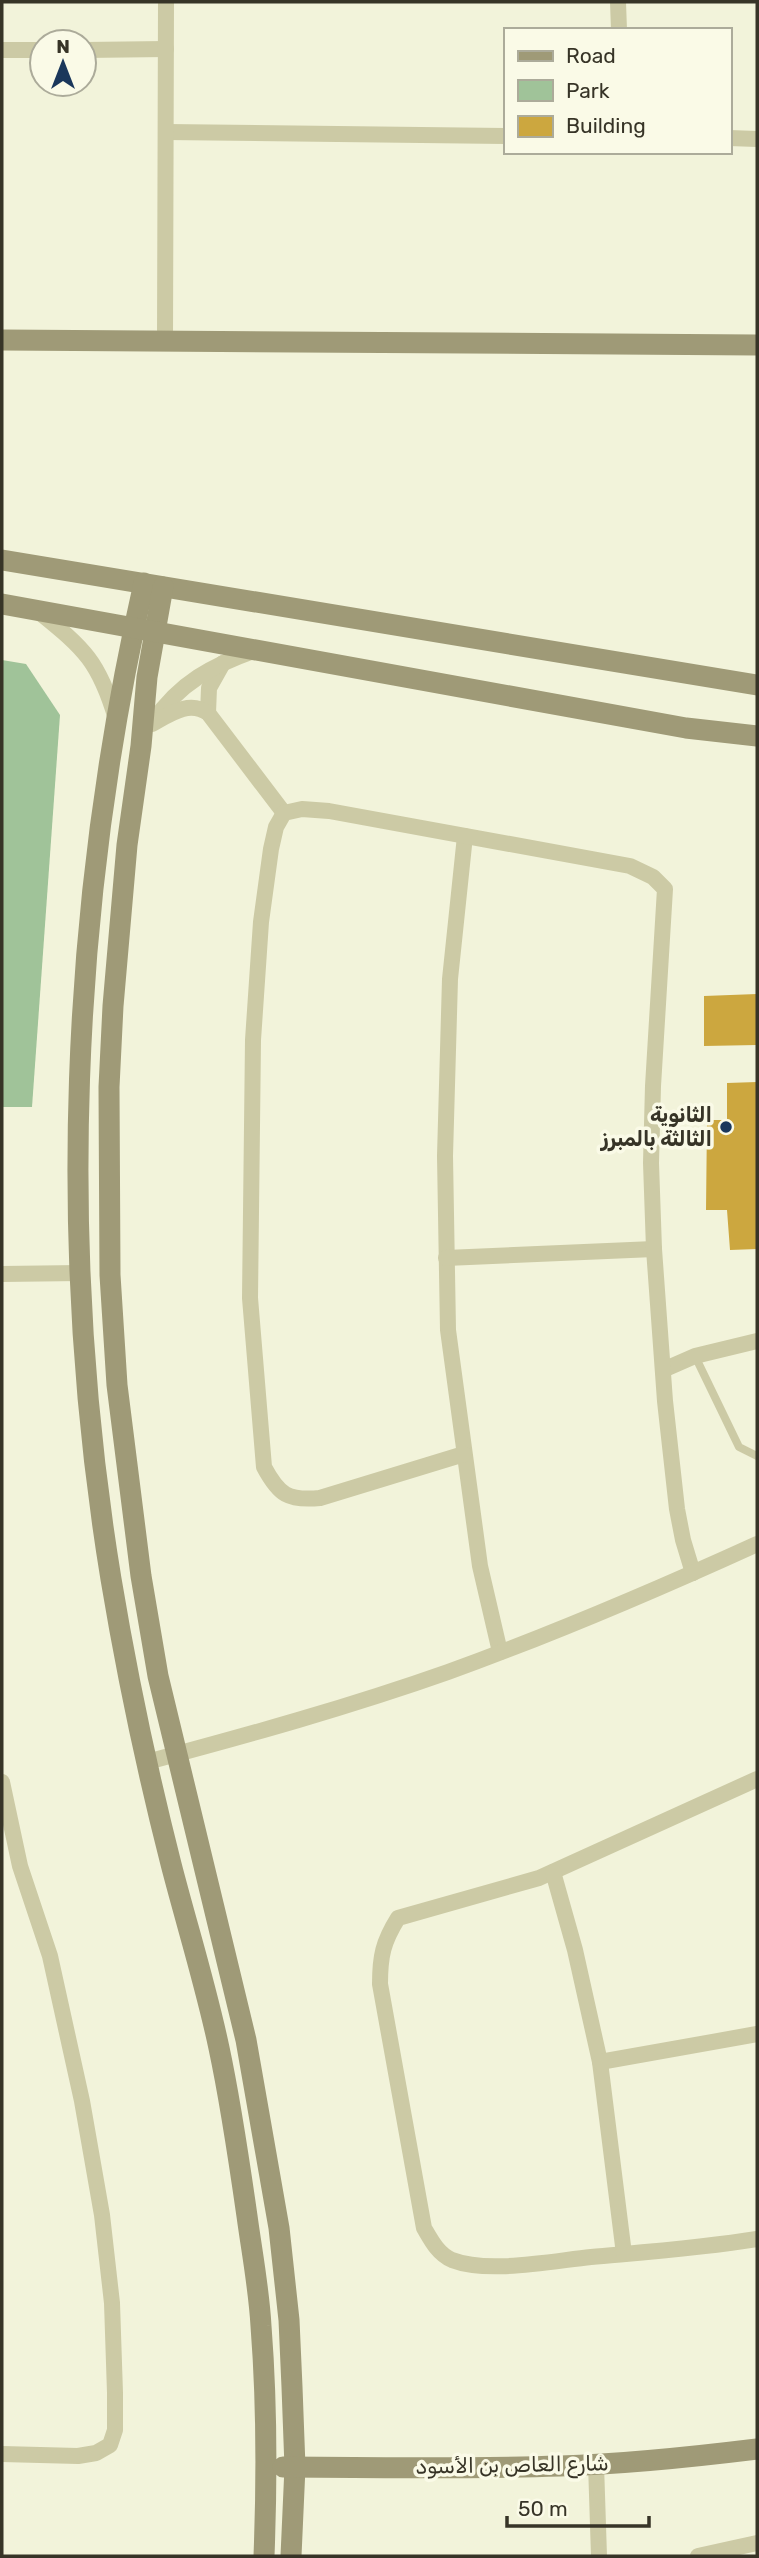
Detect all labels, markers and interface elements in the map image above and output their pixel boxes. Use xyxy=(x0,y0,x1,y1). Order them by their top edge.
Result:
north arrow xyxy=(28,28,98,98)
legend xyxy=(504,28,731,154)
text: N xyxy=(56,35,70,58)
text: Road xyxy=(566,43,616,68)
text: Park xyxy=(566,78,610,103)
text: Building xyxy=(566,113,646,138)
place label: الثانوية الثالثة بالمبرز xyxy=(599,1102,712,1152)
marker: الثانوية الثالثة بالمبرز xyxy=(718,1119,734,1135)
street label: شارع العاص بن الأسود xyxy=(415,2450,609,2481)
scale bar xyxy=(507,2484,649,2528)
text: 50 m xyxy=(518,2496,568,2521)

